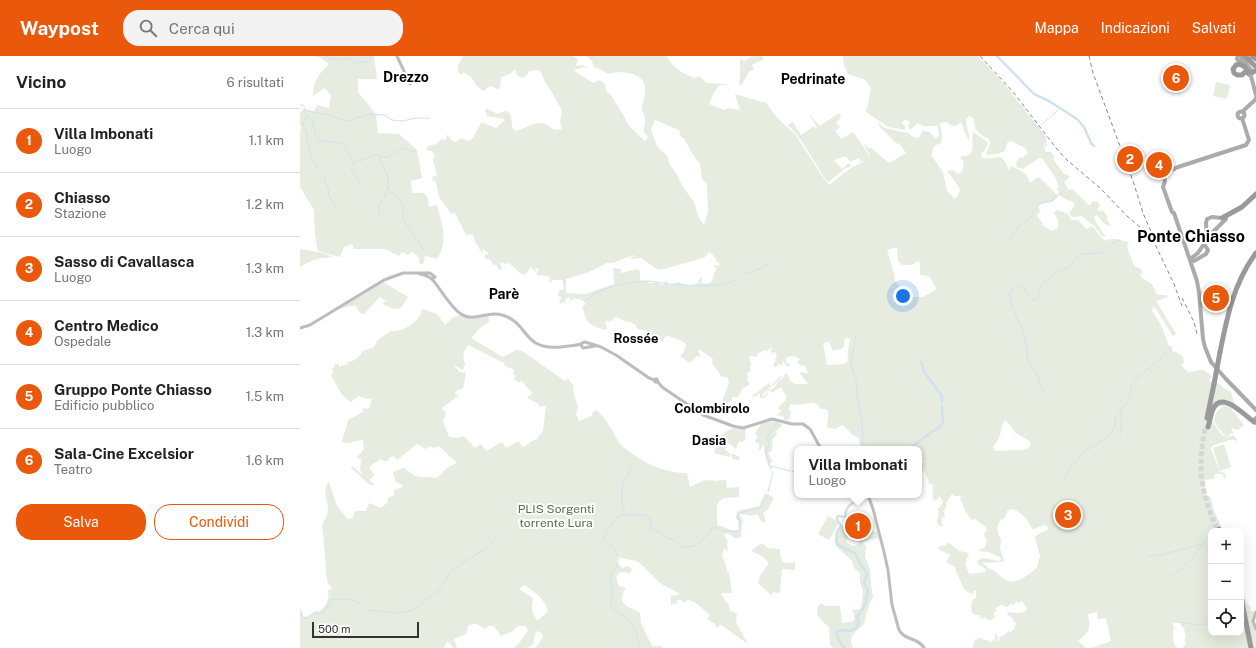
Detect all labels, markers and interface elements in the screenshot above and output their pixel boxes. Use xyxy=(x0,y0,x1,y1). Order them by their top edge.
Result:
search box xyxy=(123,10,403,46)
text: Waypost xyxy=(20,17,99,39)
icon: search xyxy=(137,17,159,39)
text: Cerca qui xyxy=(169,20,235,37)
text: Mappa xyxy=(1034,20,1079,36)
text: Indicazioni xyxy=(1101,20,1170,36)
text: Salvati xyxy=(1192,20,1236,36)
pin: 6 xyxy=(1163,63,1189,93)
district label: Drezzo xyxy=(383,69,429,85)
district label: Pedrinate xyxy=(781,71,845,87)
text: Vicino xyxy=(16,72,66,92)
text: 6 risultati xyxy=(227,75,284,90)
text: Villa Imbonati xyxy=(54,125,153,142)
text: 1 xyxy=(26,133,32,148)
text: 1.1 km xyxy=(249,133,284,148)
text: Luogo xyxy=(54,142,92,157)
pin: 2 xyxy=(1117,144,1143,174)
pin: 4 xyxy=(1146,150,1172,180)
text: Chiasso xyxy=(54,189,110,206)
text: 2 xyxy=(25,197,33,212)
text: 1.2 km xyxy=(246,197,284,212)
text: Stazione xyxy=(54,206,106,221)
district label: Ponte Chiasso xyxy=(1137,227,1245,246)
text: Sasso di Cavallasca xyxy=(54,253,194,270)
text: 3 xyxy=(25,261,33,276)
text: 1.3 km xyxy=(246,261,284,276)
text: Luogo xyxy=(54,270,92,285)
pin: 5 xyxy=(1203,283,1229,313)
district label: Parè xyxy=(489,286,519,302)
your location xyxy=(893,286,913,306)
text: Centro Medico xyxy=(54,317,159,334)
text: 4 xyxy=(25,325,33,340)
text: 1.3 km xyxy=(246,325,284,340)
district label: Rossée xyxy=(614,331,658,346)
text: Ospedale xyxy=(54,334,111,349)
text: Gruppo Ponte Chiasso xyxy=(54,381,212,398)
text: 5 xyxy=(25,389,33,404)
text: 1.5 km xyxy=(246,389,284,404)
text: Edificio pubblico xyxy=(54,398,154,413)
district label: Colombirolo xyxy=(674,401,750,416)
district label: Dasia xyxy=(692,433,726,448)
text: Sala-Cine Excelsior xyxy=(54,445,194,462)
popup xyxy=(794,446,922,498)
text: 6 xyxy=(25,453,33,468)
text: 1.6 km xyxy=(246,453,284,468)
text: Villa Imbonati xyxy=(808,456,908,473)
text: Teatro xyxy=(54,462,92,477)
text: Luogo xyxy=(808,473,846,488)
pin: 3 xyxy=(1055,500,1081,530)
park label: PLIS Sorgenti torrente Lura xyxy=(518,502,594,530)
button: Salva xyxy=(16,504,146,540)
button: Condividi xyxy=(154,504,284,540)
pin: 1 xyxy=(845,511,871,541)
map controls xyxy=(1208,528,1244,636)
button: + xyxy=(1208,528,1244,564)
button: − xyxy=(1208,564,1244,600)
button: locate xyxy=(1208,600,1244,636)
scale bar xyxy=(312,620,419,639)
text: 500 m xyxy=(318,623,351,635)

